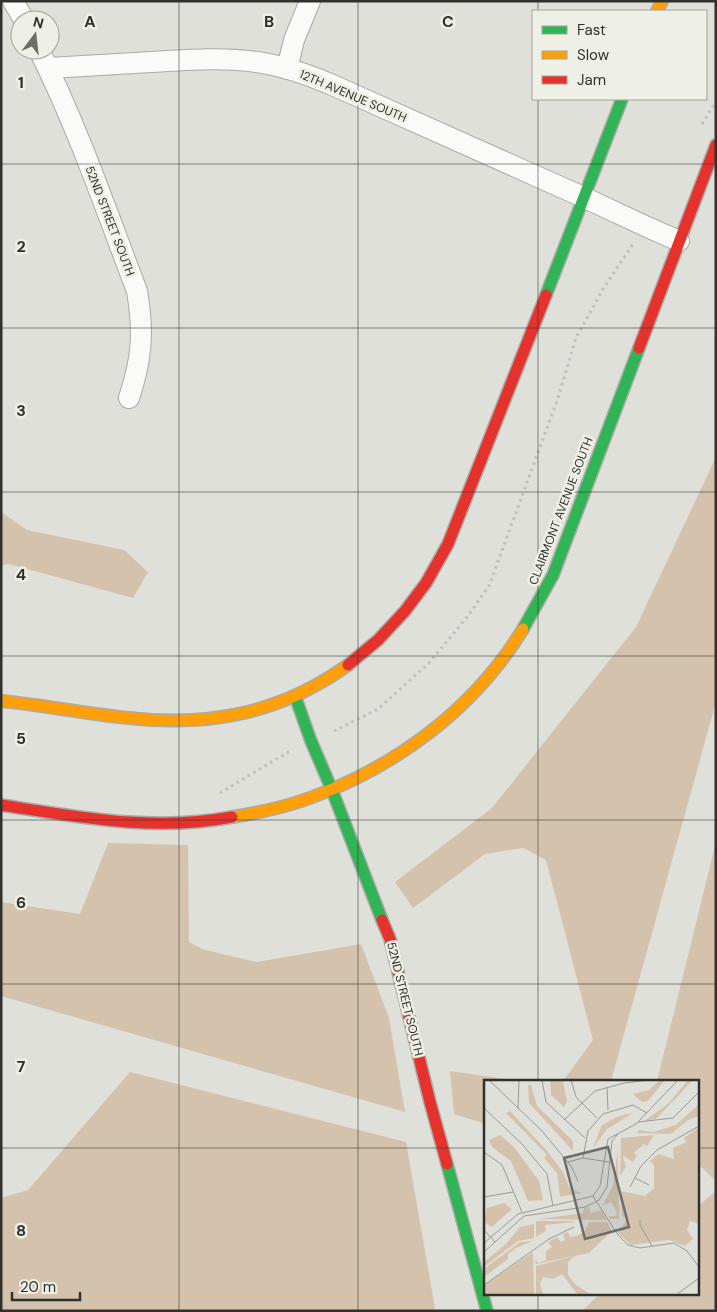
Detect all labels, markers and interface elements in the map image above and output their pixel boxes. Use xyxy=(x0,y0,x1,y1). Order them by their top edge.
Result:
north arrow xyxy=(10,10,60,60)
legend xyxy=(532,10,707,100)
text: A xyxy=(84,11,96,32)
text: B xyxy=(264,11,274,32)
text: C xyxy=(442,11,454,32)
text: N xyxy=(31,12,46,32)
text: Fast xyxy=(577,20,606,40)
text: Slow xyxy=(577,45,610,65)
street label: 12TH AVENUE SOUTH xyxy=(297,66,409,126)
text: Jam xyxy=(577,70,606,90)
text: 1 xyxy=(18,72,24,93)
street label: 52ND STREET SOUTH xyxy=(82,164,138,278)
text: 2 xyxy=(16,236,26,257)
text: 3 xyxy=(16,400,26,421)
street label: CLAIRMONT AVENUE SOUTH xyxy=(525,435,597,587)
text: 4 xyxy=(16,564,26,585)
text: 5 xyxy=(16,728,26,749)
text: 6 xyxy=(16,892,26,913)
street label: 52ND STREET SOUTH xyxy=(383,940,427,1058)
text: 7 xyxy=(17,1056,26,1077)
inset map xyxy=(484,1080,700,1294)
text: 8 xyxy=(16,1220,26,1241)
scale bar xyxy=(12,1270,80,1302)
text: 20 m xyxy=(20,1277,56,1297)

